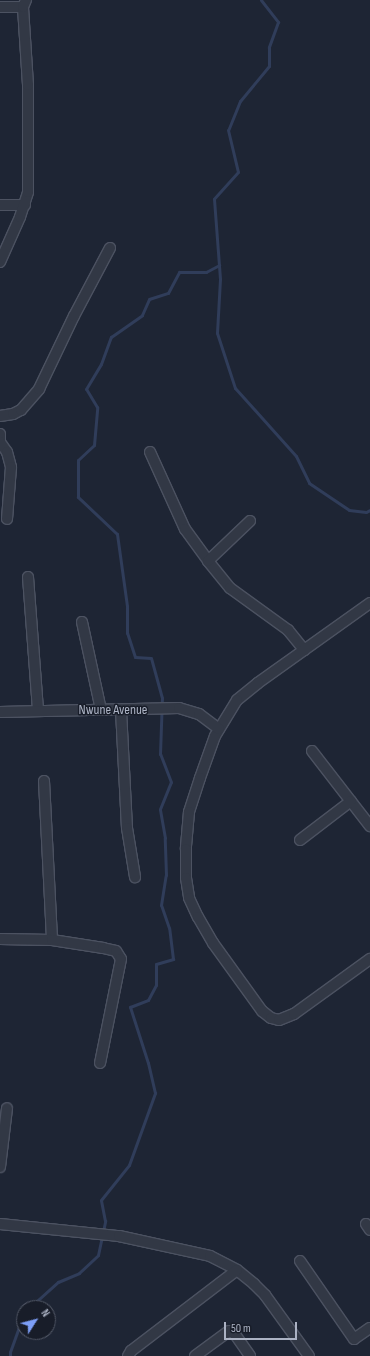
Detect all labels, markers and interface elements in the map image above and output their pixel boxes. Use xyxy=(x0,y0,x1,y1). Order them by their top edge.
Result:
street label: Nwune Avenue xyxy=(79,702,147,718)
north arrow xyxy=(16,1300,56,1340)
text: N xyxy=(38,1307,52,1319)
scale bar xyxy=(226,1314,299,1340)
text: 50 m xyxy=(231,1321,251,1336)

